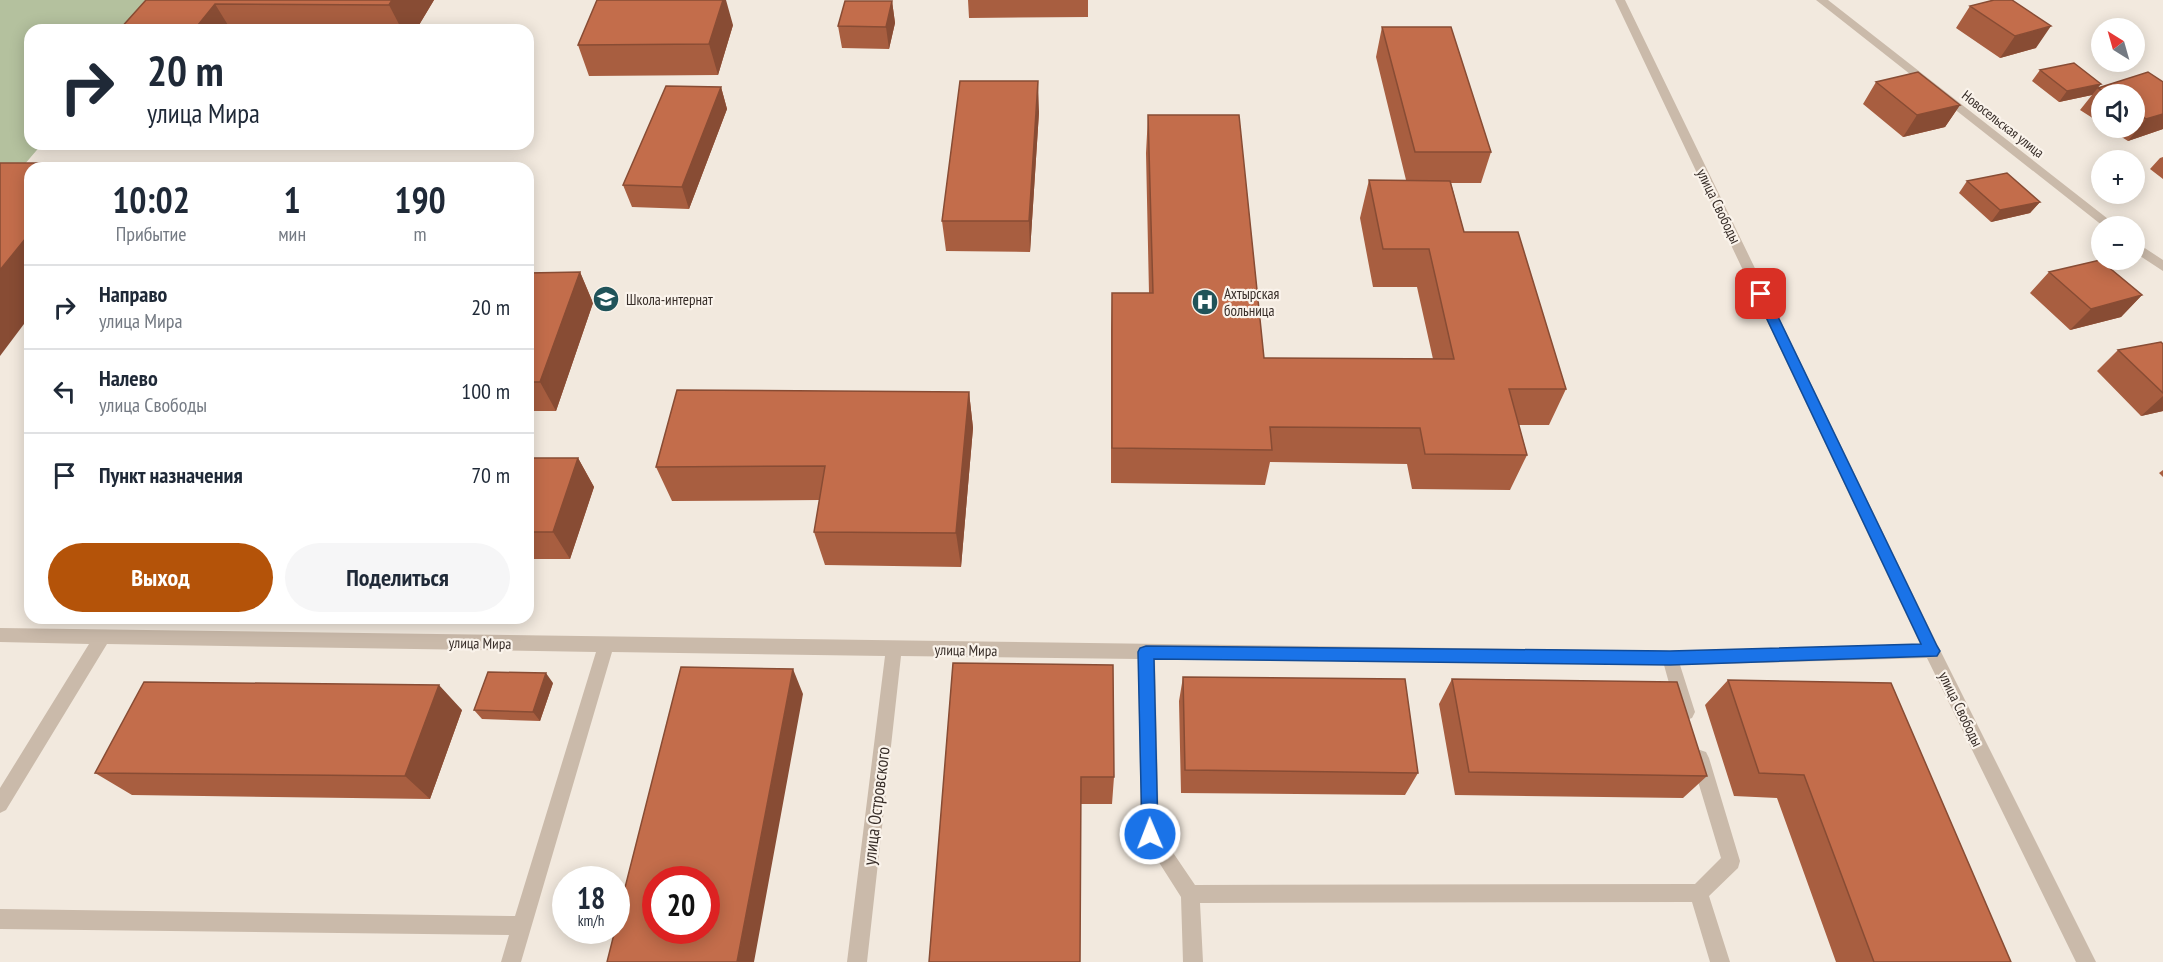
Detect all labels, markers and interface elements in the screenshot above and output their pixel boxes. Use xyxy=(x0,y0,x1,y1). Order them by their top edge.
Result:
north arrow xyxy=(2091,18,2145,72)
map controls xyxy=(2091,18,2145,270)
text: 20 m xyxy=(147,43,224,98)
icon: right xyxy=(48,48,126,126)
button: sound xyxy=(2091,84,2145,138)
street label: Новосельская улица xyxy=(1958,86,2048,162)
text: улица Мира xyxy=(147,96,260,130)
button: + xyxy=(2091,150,2145,204)
street label: улица Свободы xyxy=(1693,165,1745,247)
text: 10:02 xyxy=(112,176,190,223)
text: 1 xyxy=(284,176,301,223)
text: 190 xyxy=(394,176,446,223)
button: − xyxy=(2091,216,2145,270)
text: Прибытие xyxy=(116,221,187,247)
text: мин xyxy=(278,221,306,247)
text: m xyxy=(414,221,427,247)
pin xyxy=(1735,268,1786,319)
icon: arrive xyxy=(1744,277,1777,310)
text: Направо xyxy=(99,280,167,308)
school or university icon: Школа-интернат xyxy=(591,284,621,314)
place label: Ахтырская больница xyxy=(1224,284,1280,320)
hospital icon: Ахтырская больница xyxy=(1190,287,1220,317)
place label: Школа-интернат xyxy=(626,290,713,309)
icon: right xyxy=(48,291,81,324)
text: 20 m xyxy=(471,293,510,321)
text: улица Мира xyxy=(99,308,182,334)
text: Налево xyxy=(99,364,158,392)
icon: left xyxy=(48,375,81,408)
text: 100 m xyxy=(461,377,510,405)
text: улица Свободы xyxy=(99,392,207,418)
icon: arrive xyxy=(48,459,81,492)
text: Пункт назначения xyxy=(99,461,243,489)
text: 70 m xyxy=(471,461,510,489)
button: Выход xyxy=(48,543,273,612)
button: Поделиться xyxy=(285,543,510,612)
street label: улица Мира xyxy=(449,633,511,653)
street label: улица Мира xyxy=(935,640,997,660)
street label: улица Свободы xyxy=(1935,668,1987,750)
street label: улица Островского xyxy=(857,745,895,867)
position arrow xyxy=(1118,802,1182,866)
speed limit sign: 20 xyxy=(642,866,720,944)
text: 18 xyxy=(577,878,605,917)
text: km/h xyxy=(578,911,604,930)

